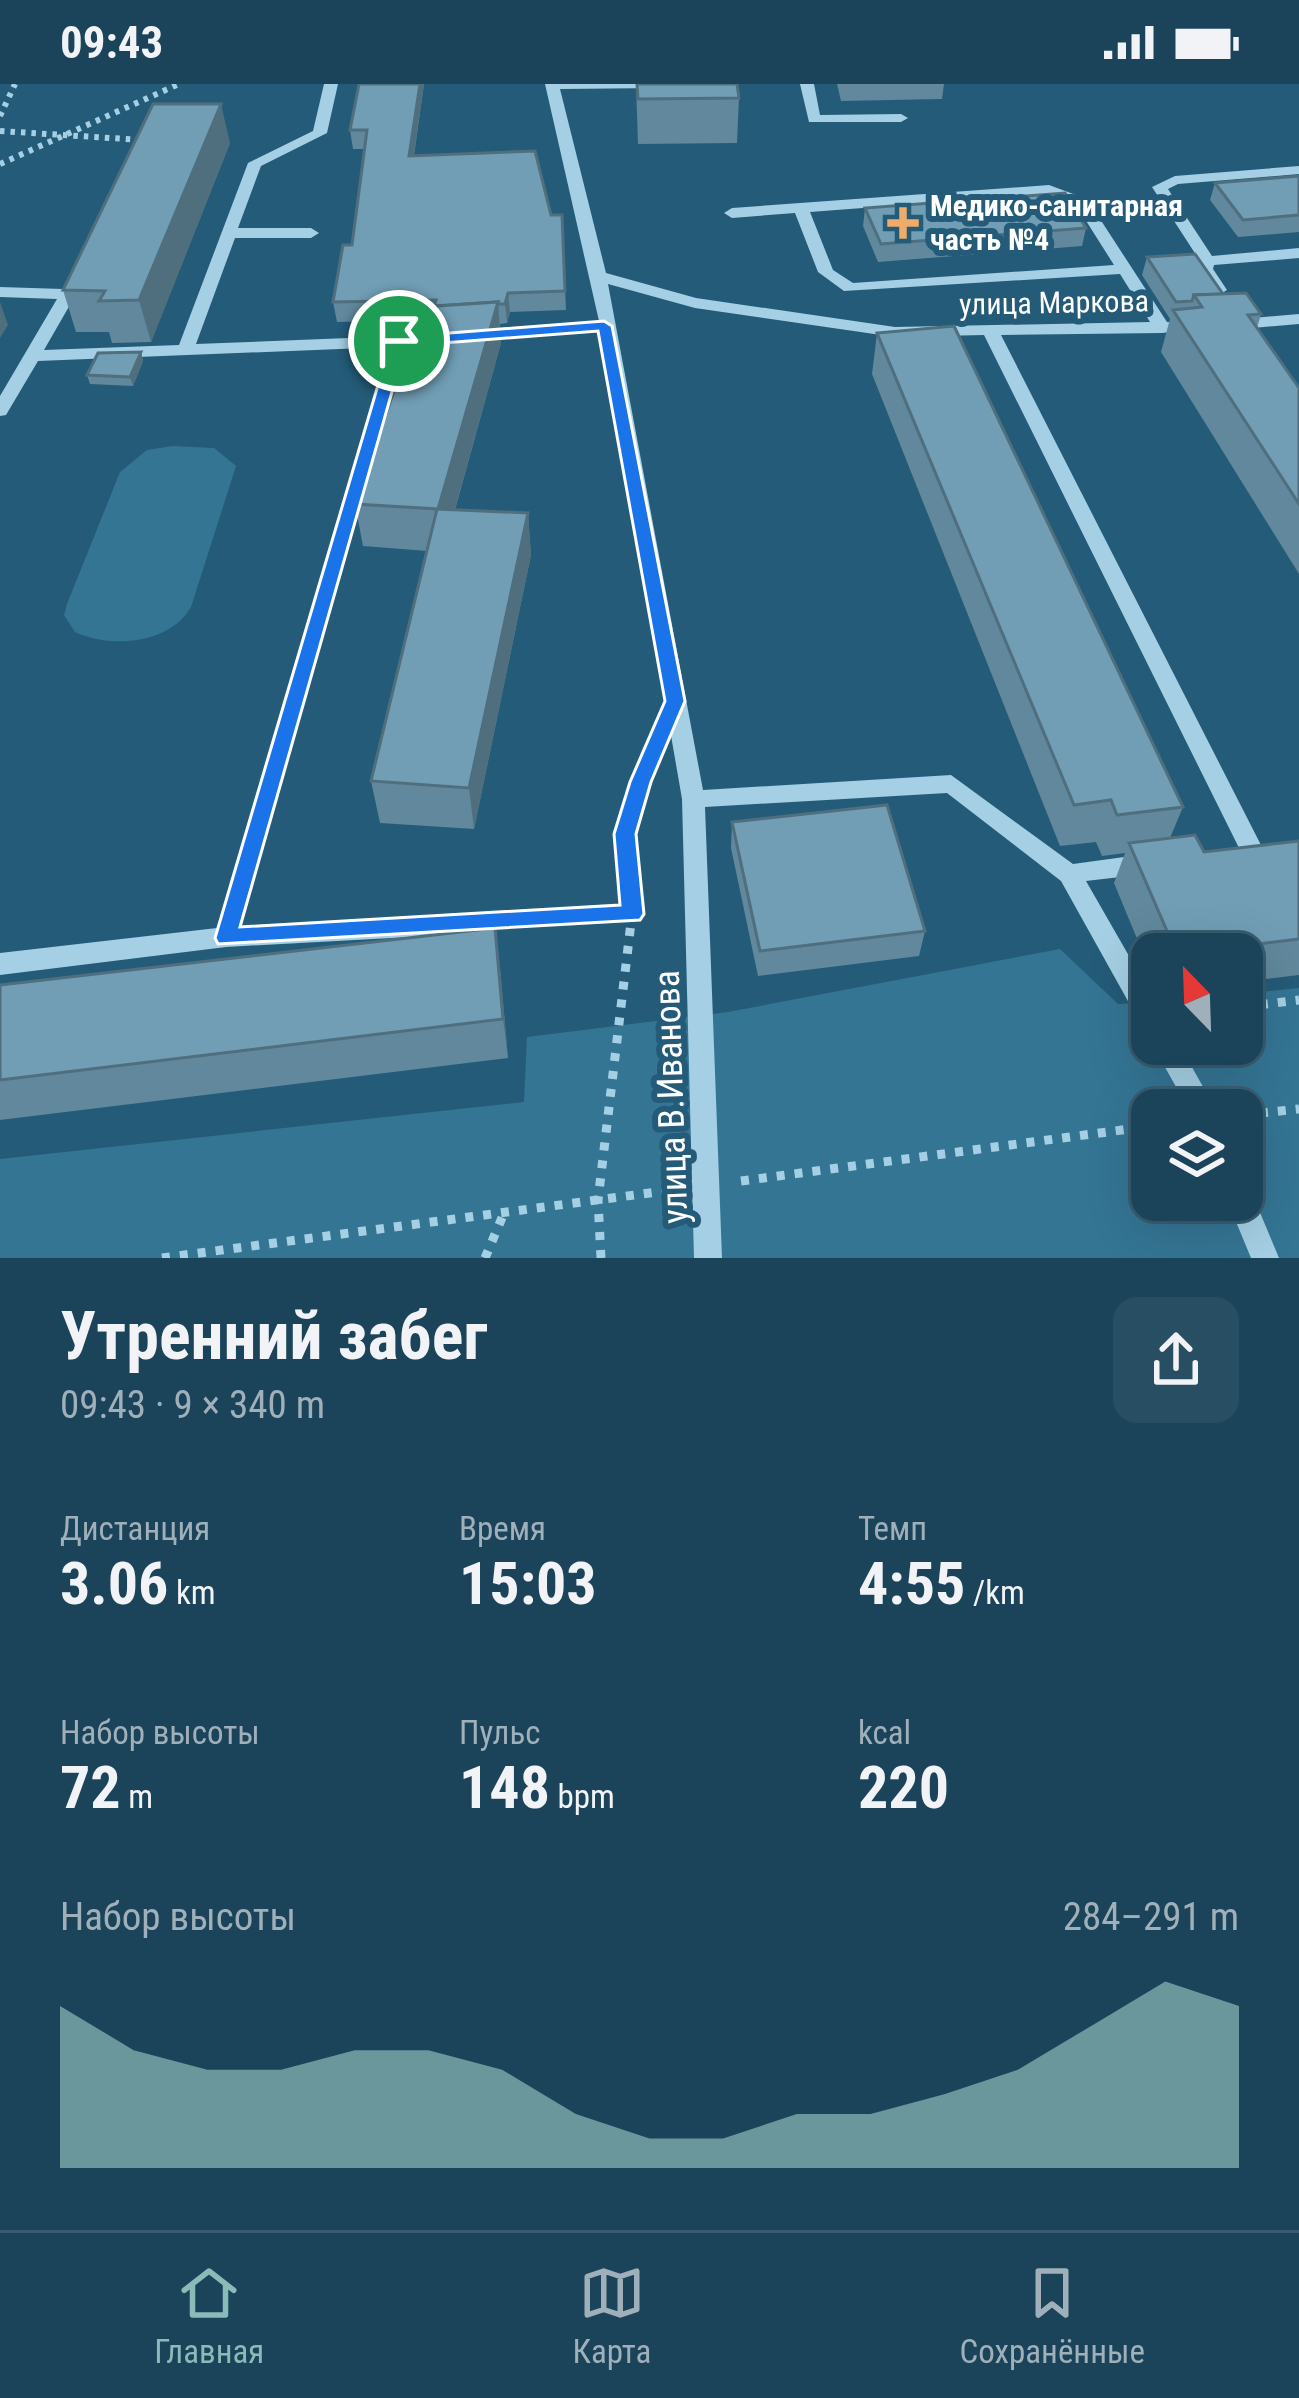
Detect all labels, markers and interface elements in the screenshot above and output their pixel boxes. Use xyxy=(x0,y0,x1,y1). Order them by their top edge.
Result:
text: 09:43 xyxy=(60,16,163,69)
place label: Медико-санитарная часть №4 xyxy=(930,188,1183,257)
marker: Медико-санитарная часть №4 xyxy=(887,207,919,239)
street label: улица Маркова xyxy=(959,283,1149,322)
pin xyxy=(348,290,450,392)
icon: arrive xyxy=(366,308,432,374)
north arrow xyxy=(1131,933,1263,1065)
map controls xyxy=(1131,933,1263,1221)
street label: улица В.Иванова xyxy=(646,969,696,1225)
button: layers xyxy=(1131,1089,1263,1221)
button: share xyxy=(1113,1297,1239,1423)
text: Утренний забег xyxy=(60,1298,488,1375)
text: 09:43 · 9 × 340 m xyxy=(60,1382,325,1428)
text: Дистанция xyxy=(60,1509,210,1548)
text: Время xyxy=(459,1509,546,1548)
text: Темп xyxy=(858,1509,927,1548)
text: 3.06 xyxy=(60,1548,168,1619)
text: 15:03 xyxy=(459,1548,597,1619)
text: 4:55 xyxy=(858,1548,965,1619)
text: km xyxy=(168,1573,216,1612)
text: /km xyxy=(965,1573,1025,1612)
text: Набор высоты xyxy=(60,1713,260,1752)
text: Пульс xyxy=(459,1713,540,1752)
text: kcal xyxy=(858,1713,911,1752)
text: 72 xyxy=(60,1752,121,1823)
text: 148 xyxy=(459,1752,550,1823)
text: 220 xyxy=(858,1752,949,1823)
text: m xyxy=(121,1777,153,1816)
text: bpm xyxy=(550,1777,615,1816)
text: Набор высоты xyxy=(60,1894,296,1940)
text: 284–291 m xyxy=(1063,1894,1239,1940)
tab: Главная xyxy=(154,2260,264,2371)
tab: Карта xyxy=(572,2260,651,2371)
tab: Сохранённые xyxy=(960,2260,1145,2371)

